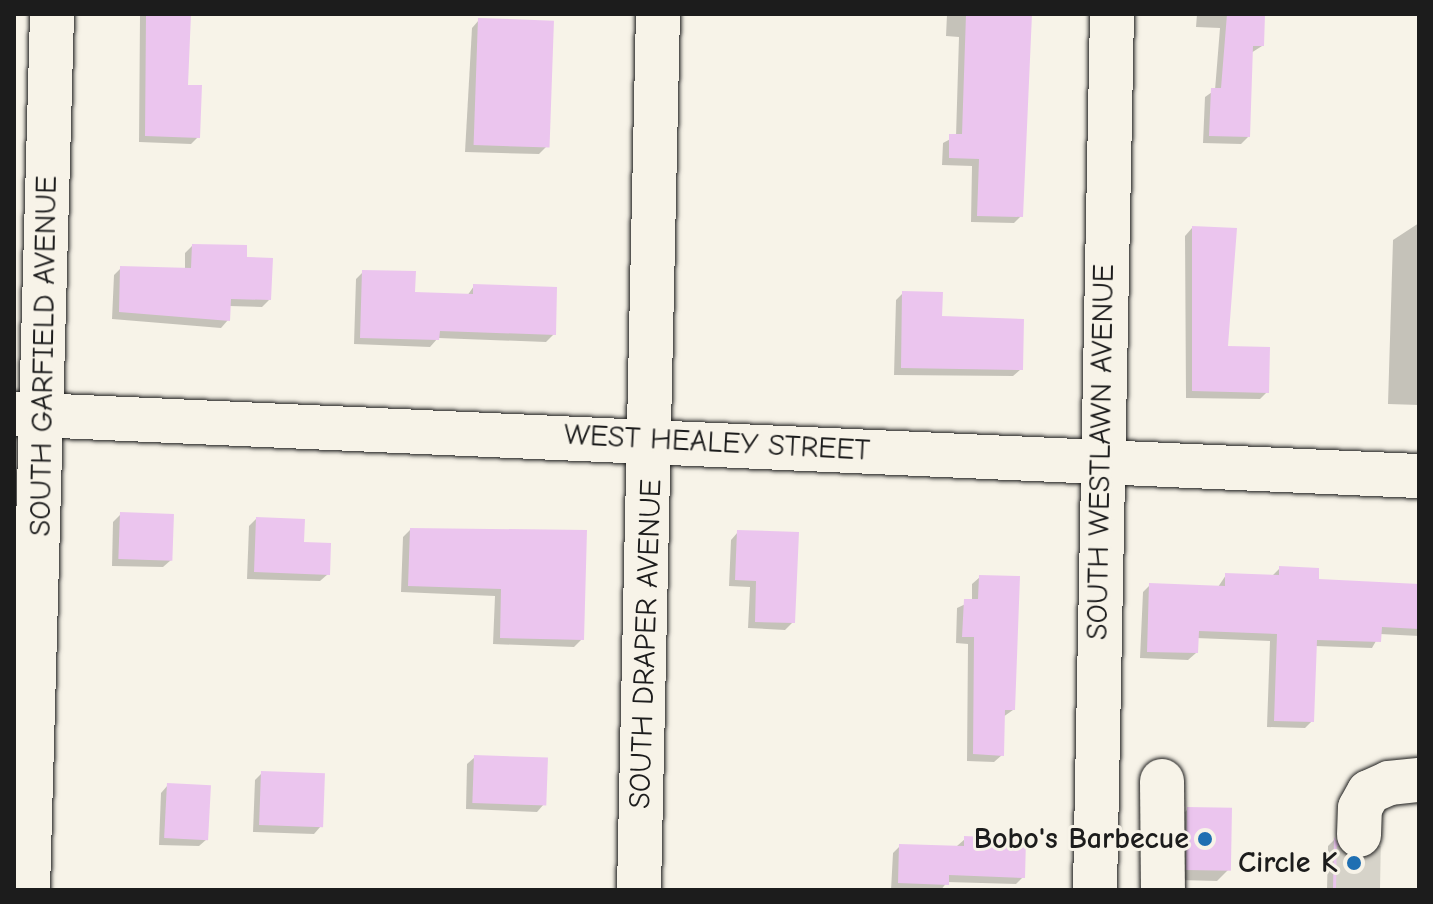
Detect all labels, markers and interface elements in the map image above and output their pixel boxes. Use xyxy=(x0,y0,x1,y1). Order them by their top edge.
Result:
street label: SOUTH GARFIELD AVENUE xyxy=(23,175,65,537)
street label: SOUTH WESTLAWN AVENUE xyxy=(1080,264,1122,640)
street label: WEST HEALEY STREET xyxy=(563,417,871,469)
street label: SOUTH DRAPER AVENUE xyxy=(622,479,670,809)
place label: Bobo's Barbecue xyxy=(974,821,1189,857)
marker: Bobo's Barbecue xyxy=(1196,830,1214,848)
place label: Circle K xyxy=(1238,845,1338,881)
marker: Circle K xyxy=(1345,854,1363,872)

